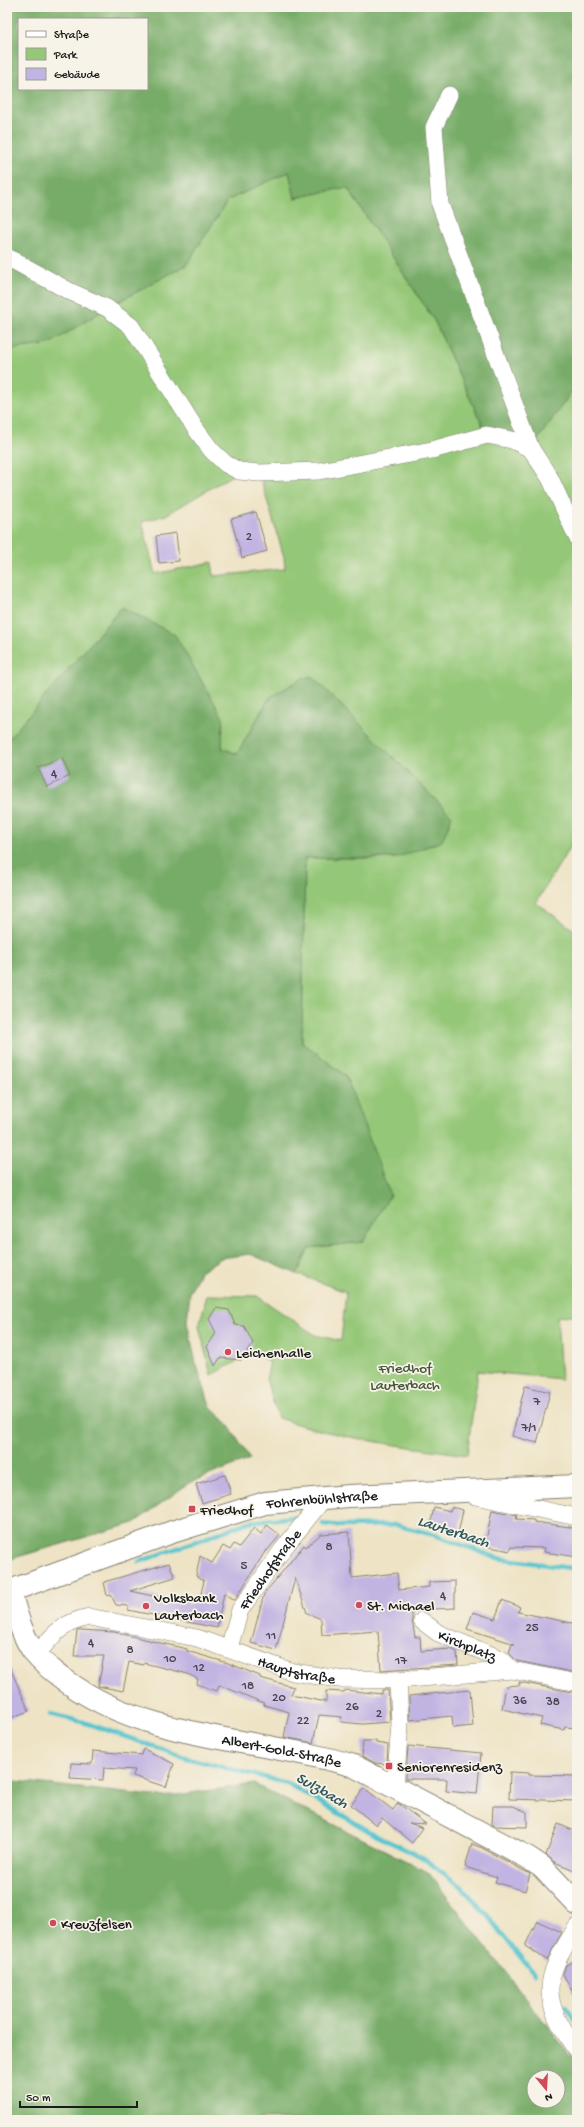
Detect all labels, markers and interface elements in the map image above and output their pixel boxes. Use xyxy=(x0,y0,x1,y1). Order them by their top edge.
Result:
legend xyxy=(18,18,148,90)
text: Straße xyxy=(54,29,90,43)
text: Park xyxy=(53,49,79,63)
text: Gebäude xyxy=(54,69,100,83)
house number: 2 xyxy=(246,530,253,545)
house number: 4 xyxy=(51,767,57,782)
place label: Leichenhalle xyxy=(236,1345,312,1363)
marker: Leichenhalle xyxy=(223,1347,233,1357)
park label: Friedhof Lauterbach xyxy=(370,1360,440,1395)
house number: 7 xyxy=(533,1395,542,1410)
house number: 7/1 xyxy=(520,1421,537,1436)
street label: Fohrenbühlstraße xyxy=(264,1488,379,1514)
place label: Friedhof xyxy=(199,1502,255,1520)
marker: Friedhof xyxy=(187,1504,197,1514)
water label: Lauterbach xyxy=(415,1513,491,1554)
street label: Friedhofstraße xyxy=(235,1526,306,1615)
house number: 8 xyxy=(325,1540,333,1555)
house number: 5 xyxy=(241,1559,248,1574)
house number: 4 xyxy=(440,1589,446,1604)
place label: Volksbank Lauterbach xyxy=(153,1590,223,1625)
place label: St. Michael xyxy=(367,1598,435,1616)
marker: St. Michael xyxy=(354,1600,364,1610)
marker: Volksbank Lauterbach xyxy=(141,1601,151,1611)
house number: 25 xyxy=(525,1621,539,1636)
street label: Kirchplatz xyxy=(435,1627,499,1667)
house number: 11 xyxy=(265,1629,276,1644)
house number: 4 xyxy=(88,1636,94,1651)
house number: 8 xyxy=(126,1643,134,1658)
house number: 10 xyxy=(163,1652,177,1667)
street label: Hauptstraße xyxy=(255,1653,337,1689)
house number: 17 xyxy=(394,1654,408,1669)
house number: 12 xyxy=(192,1661,205,1676)
house number: 18 xyxy=(241,1679,254,1694)
house number: 20 xyxy=(272,1691,286,1706)
house number: 36 xyxy=(512,1694,527,1709)
house number: 38 xyxy=(545,1695,560,1710)
house number: 26 xyxy=(346,1700,359,1715)
house number: 2 xyxy=(376,1707,383,1722)
house number: 22 xyxy=(297,1714,310,1729)
street label: Albert-Gold-Straße xyxy=(220,1732,344,1773)
place label: Seniorenresidenz xyxy=(397,1759,503,1777)
marker: Seniorenresidenz xyxy=(384,1761,394,1771)
water label: Sulzbach xyxy=(292,1770,351,1815)
place label: Kreuzfelsen xyxy=(61,1916,132,1934)
marker: Kreuzfelsen xyxy=(48,1918,58,1928)
north arrow xyxy=(526,2069,566,2109)
scale bar xyxy=(20,2083,137,2109)
text: N xyxy=(543,2090,554,2103)
text: 50 m xyxy=(26,2092,51,2106)

